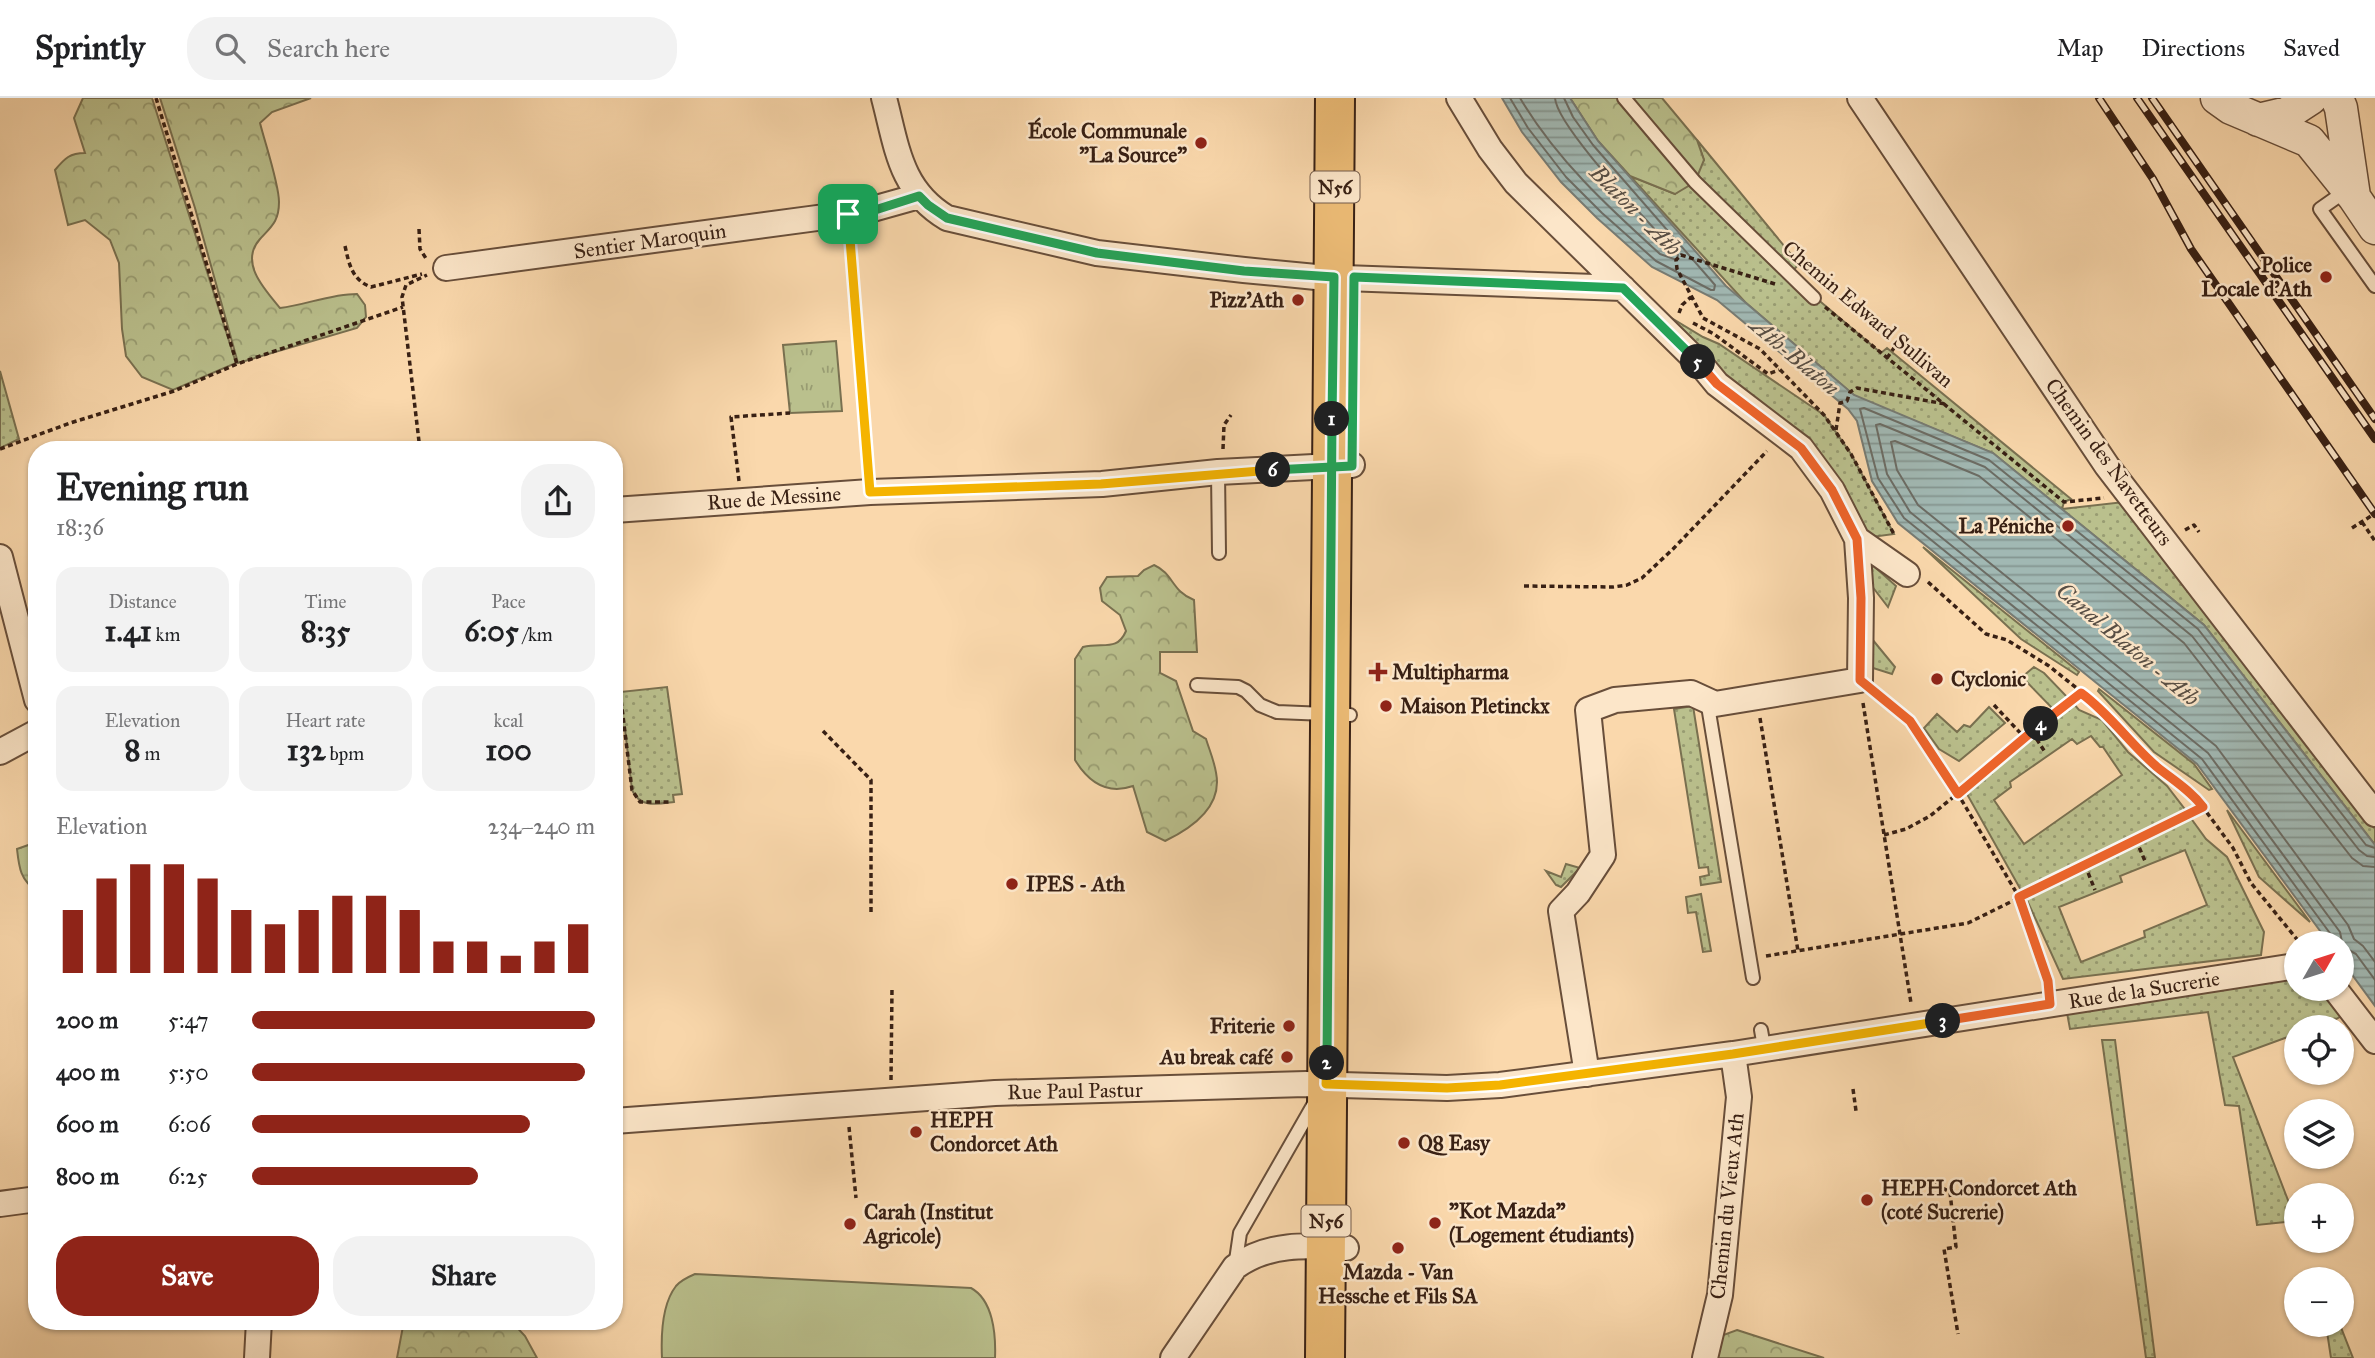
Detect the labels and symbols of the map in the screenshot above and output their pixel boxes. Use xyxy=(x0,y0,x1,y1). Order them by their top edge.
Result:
place label: École Communale "La Source" xyxy=(1028,117,1187,168)
marker: École Communale "La Source" xyxy=(1193,135,1209,151)
water label: Blaton - Ath xyxy=(1584,158,1687,261)
road number: N56 xyxy=(1310,172,1360,202)
pin xyxy=(818,184,878,244)
street label: Sentier Maroquin xyxy=(572,217,728,265)
street label: Chemin Edward Sullivan xyxy=(1777,235,1959,393)
place label: Police Locale d'Ath xyxy=(2201,252,2312,302)
marker: Police Locale d'Ath xyxy=(2318,269,2334,285)
place label: Pizz'Ath xyxy=(1209,287,1284,313)
marker: Pizz'Ath xyxy=(1290,292,1306,308)
water label: Ath-Blaton xyxy=(1743,309,1845,401)
pin: 5 xyxy=(1680,344,1716,380)
street label: Chemin des Navetteurs xyxy=(2040,373,2178,551)
pin: 1 xyxy=(1314,402,1350,436)
pin: 6 xyxy=(1256,452,1290,488)
street label: Rue de Messine xyxy=(706,480,842,516)
place label: La Péniche xyxy=(1959,513,2054,539)
marker: La Péniche xyxy=(2060,518,2076,534)
water label: Canal Blaton - Ath xyxy=(2051,576,2205,712)
place label: Multipharma xyxy=(1392,659,1510,685)
marker: Multipharma xyxy=(1370,664,1386,680)
place label: Cyclonic xyxy=(1951,666,2026,692)
marker: Cyclonic xyxy=(1929,671,1945,687)
place label: Maison Pletinckx xyxy=(1400,693,1550,719)
marker: Maison Pletinckx xyxy=(1378,698,1394,714)
pin: 4 xyxy=(2024,706,2058,742)
place label: IPES - Ath xyxy=(1026,871,1125,897)
marker: IPES - Ath xyxy=(1004,876,1020,892)
north arrow xyxy=(2284,931,2354,1001)
street label: Rue de la Sucrerie xyxy=(2066,965,2222,1015)
pin: 3 xyxy=(1926,1004,1960,1038)
place label: Friterie xyxy=(1210,1013,1275,1039)
marker: Friterie xyxy=(1281,1018,1297,1034)
place label: Au break café xyxy=(1158,1044,1273,1070)
pin: 2 xyxy=(1310,1046,1344,1080)
marker: Au break café xyxy=(1279,1049,1295,1065)
street label: Rue Paul Pastur xyxy=(1007,1077,1143,1105)
place label: HEPH Condorcet Ath xyxy=(930,1107,1058,1157)
street label: Chemin du Vieux Ath xyxy=(1704,1111,1750,1301)
marker: HEPH Condorcet Ath xyxy=(908,1124,924,1140)
place label: Q8 Easy xyxy=(1418,1130,1491,1156)
marker: Q8 Easy xyxy=(1396,1135,1412,1151)
place label: HEPH Condorcet Ath (coté Sucrerie) xyxy=(1881,1175,2077,1225)
marker: HEPH Condorcet Ath (coté Sucrerie) xyxy=(1859,1192,1875,1208)
place label: "Kot Mazda" (Logement étudiants) xyxy=(1449,1198,1634,1248)
place label: Carah (Institut Agricole) xyxy=(862,1199,994,1249)
road number: N56 xyxy=(1302,1205,1350,1236)
marker: "Kot Mazda" (Logement étudiants) xyxy=(1427,1215,1443,1231)
marker: Carah (Institut Agricole) xyxy=(842,1216,858,1232)
marker: Mazda - Van Hessche et Fils SA xyxy=(1390,1240,1406,1256)
place label: Mazda - Van Hessche et Fils SA xyxy=(1318,1259,1479,1309)

